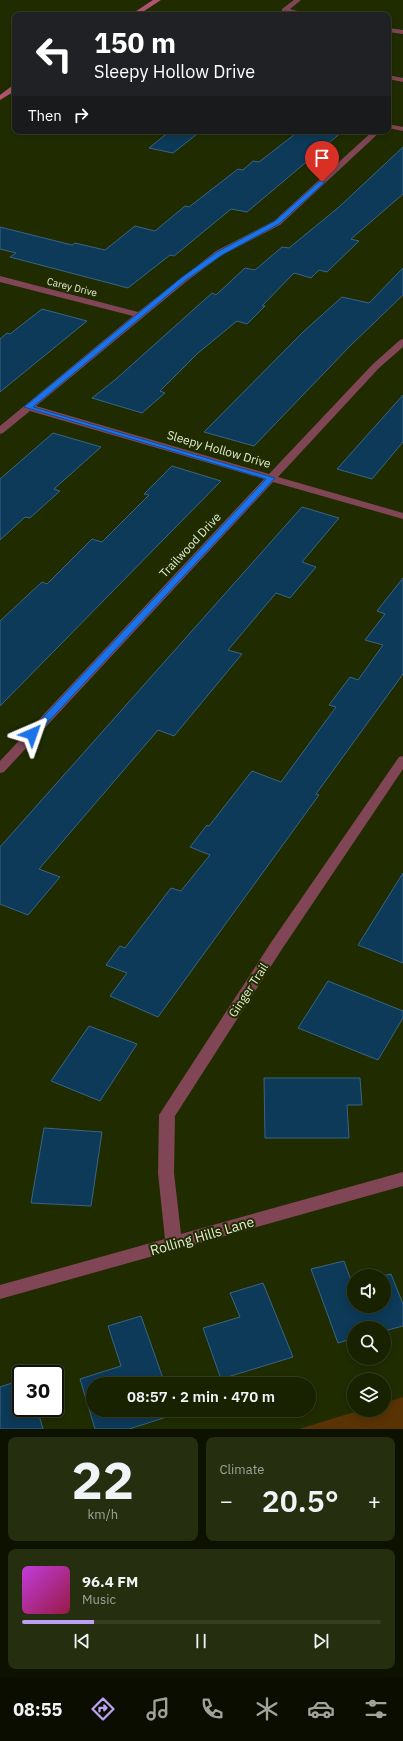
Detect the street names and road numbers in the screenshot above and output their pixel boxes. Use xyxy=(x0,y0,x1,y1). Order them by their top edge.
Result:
street label: Carey Drive xyxy=(46,275,99,300)
street label: Sleepy Hollow Drive xyxy=(165,427,273,471)
street label: Trailwood Drive xyxy=(156,509,224,581)
street label: Ginger Trail xyxy=(225,960,271,1020)
street label: Rolling Hills Lane xyxy=(148,1212,256,1259)

